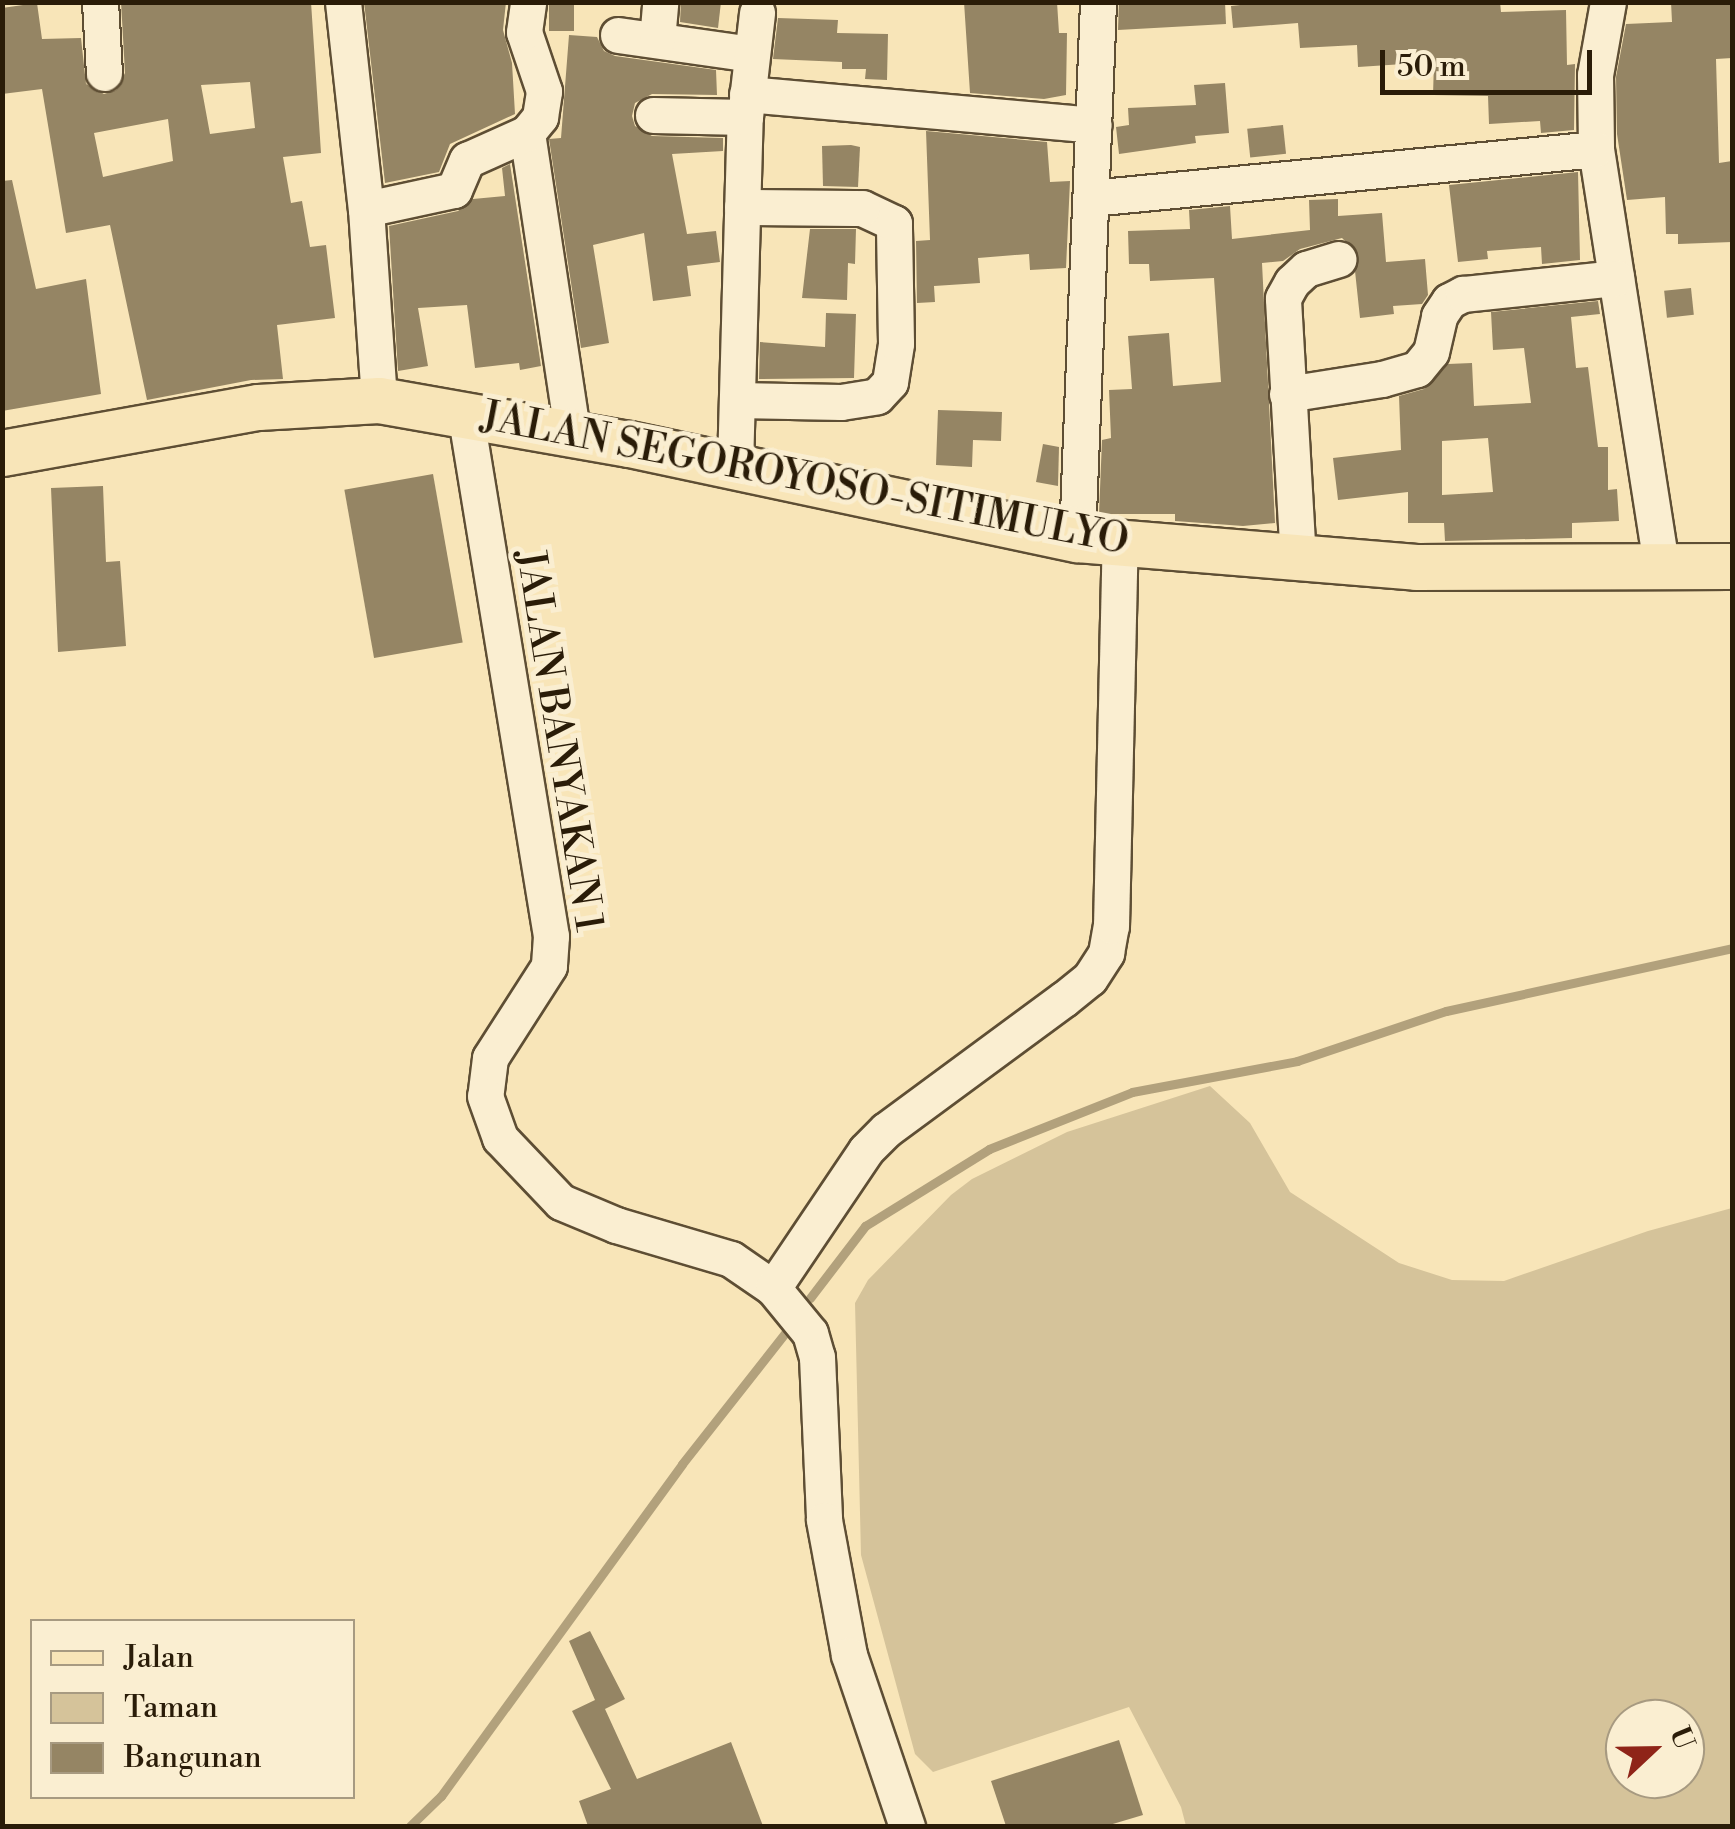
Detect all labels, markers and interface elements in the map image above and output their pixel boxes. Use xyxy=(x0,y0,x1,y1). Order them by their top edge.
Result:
scale bar xyxy=(1385,30,1598,92)
text: 50 m xyxy=(1397,48,1466,86)
street label: JALAN SEGOROYOSO-SITIMULYO xyxy=(477,393,1133,565)
street label: JALAN BANYAKAN 1 xyxy=(505,547,613,935)
legend xyxy=(30,1619,355,1799)
text: Jalan xyxy=(124,1639,194,1677)
text: Taman xyxy=(124,1689,218,1727)
north arrow xyxy=(1605,1699,1705,1799)
text: U xyxy=(1661,1722,1702,1755)
text: Bangunan xyxy=(124,1739,262,1777)

